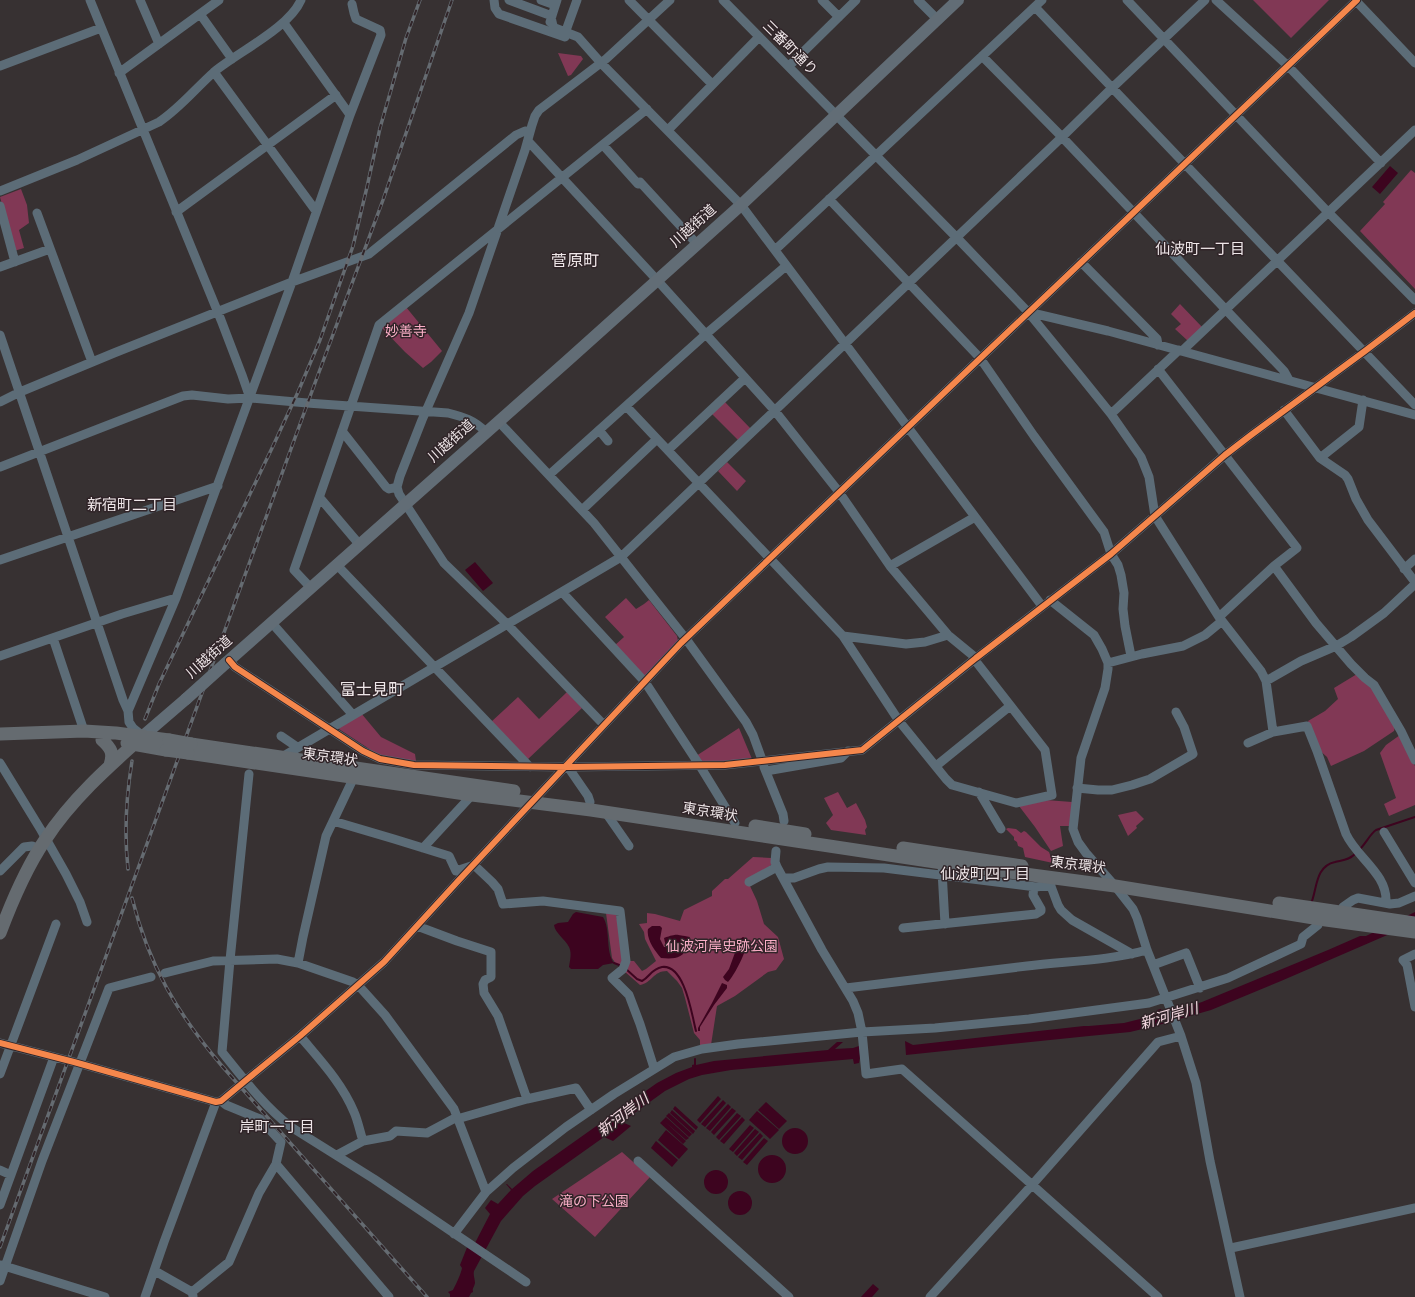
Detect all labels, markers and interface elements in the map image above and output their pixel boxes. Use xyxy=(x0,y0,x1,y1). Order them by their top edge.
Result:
street label: 三番町通り xyxy=(759,17,821,79)
street label: 川越街道 xyxy=(667,201,719,251)
district label: 仙波町一丁目 xyxy=(1155,240,1245,258)
district label: 菅原町 xyxy=(551,251,599,270)
park label: 妙善寺 xyxy=(385,323,427,340)
street label: 川越街道 xyxy=(425,416,477,466)
district label: 新宿町二丁目 xyxy=(87,496,177,514)
street label: 川越街道 xyxy=(183,632,235,682)
district label: 富士見町 xyxy=(340,680,404,699)
street label: 東京環状 xyxy=(301,745,359,769)
street label: 東京環状 xyxy=(681,799,739,825)
street label: 東京環状 xyxy=(1049,853,1107,877)
district label: 仙波町四丁目 xyxy=(940,865,1030,883)
park label: 仙波河岸史跡公園 xyxy=(666,938,778,955)
water label: 新河岸川 xyxy=(1138,999,1202,1033)
water label: 新河岸川 xyxy=(594,1089,654,1140)
district label: 岸町一丁目 xyxy=(239,1118,315,1136)
park label: 滝の下公園 xyxy=(559,1193,629,1210)

